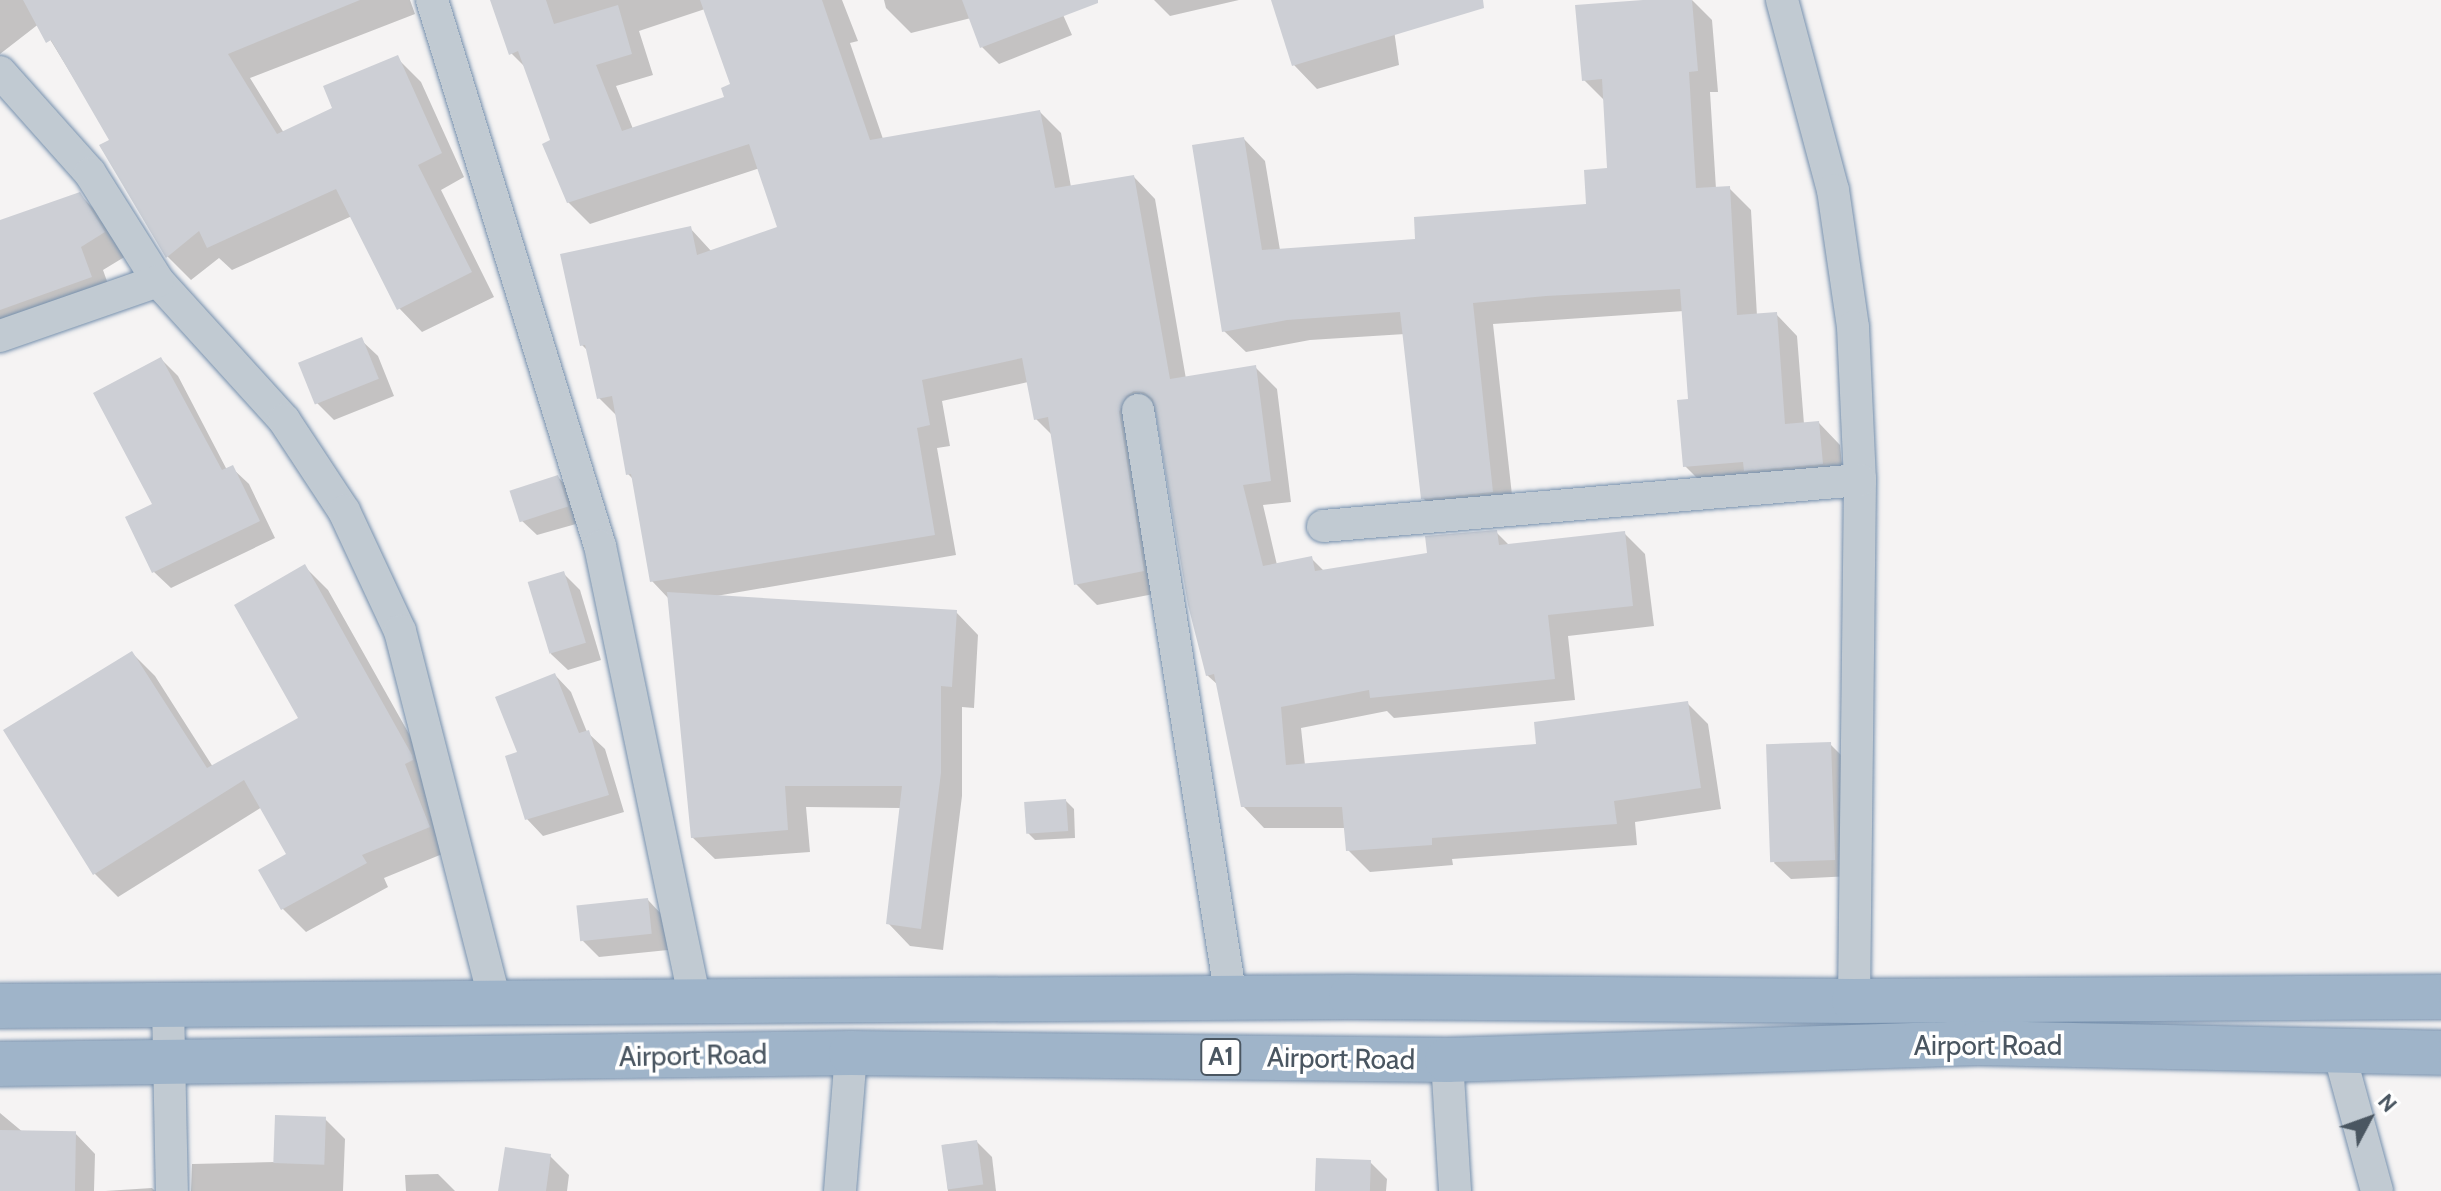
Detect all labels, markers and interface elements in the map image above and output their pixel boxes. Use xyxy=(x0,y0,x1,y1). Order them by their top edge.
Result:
street label: Airport Road xyxy=(1914,1028,2062,1062)
road number: A1 xyxy=(1199,1035,1243,1079)
street label: Airport Road xyxy=(619,1037,767,1073)
street label: Airport Road xyxy=(1267,1040,1415,1076)
north arrow xyxy=(2329,1079,2409,1159)
text: N xyxy=(2372,1088,2403,1118)

